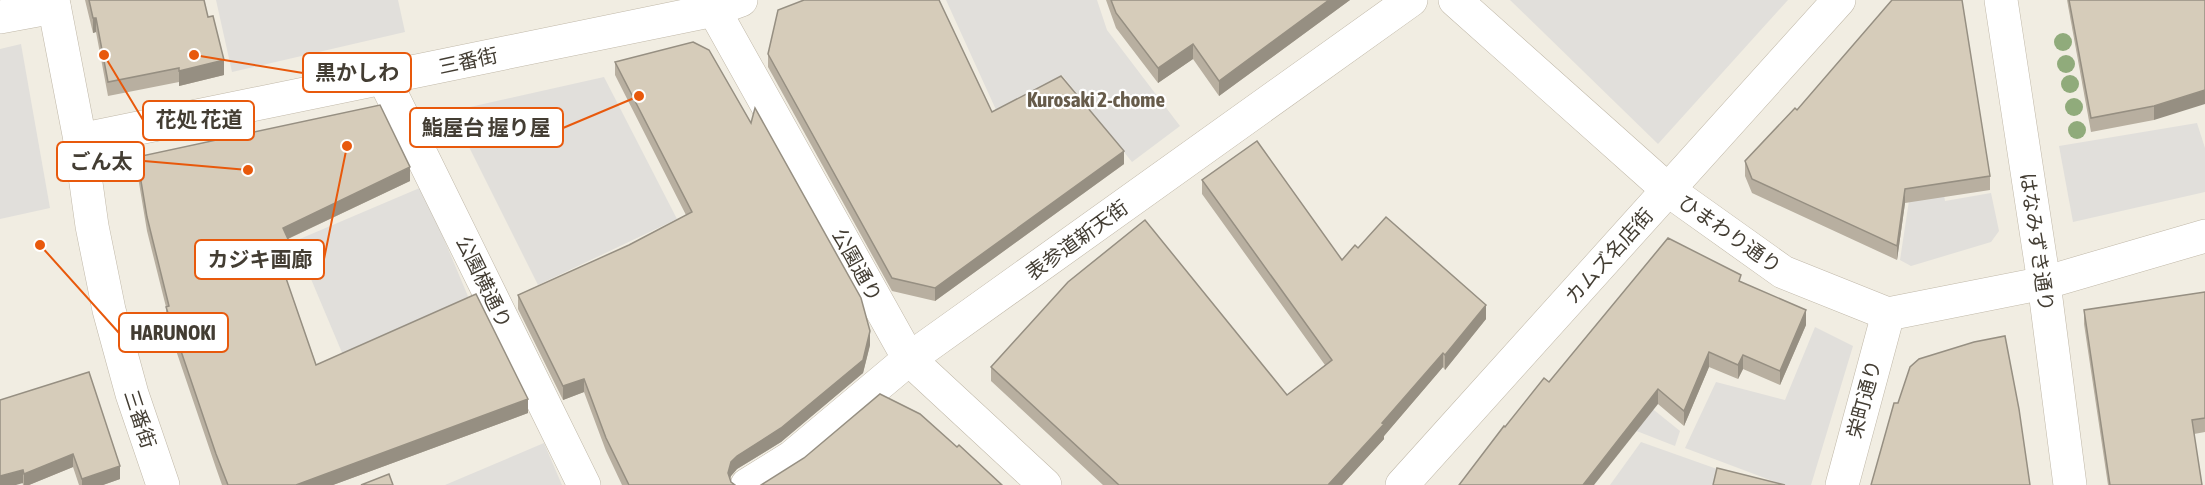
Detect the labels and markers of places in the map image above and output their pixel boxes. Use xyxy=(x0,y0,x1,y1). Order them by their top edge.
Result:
callout: 黒かしわ xyxy=(303,53,411,92)
callout: 花処 花道 xyxy=(143,101,254,140)
callout: 鮨屋台 握り屋 xyxy=(410,108,563,147)
callout: ごん太 xyxy=(57,142,144,181)
callout: カジキ画廊 xyxy=(195,240,324,279)
callout: HARUNOKI xyxy=(119,313,228,352)

